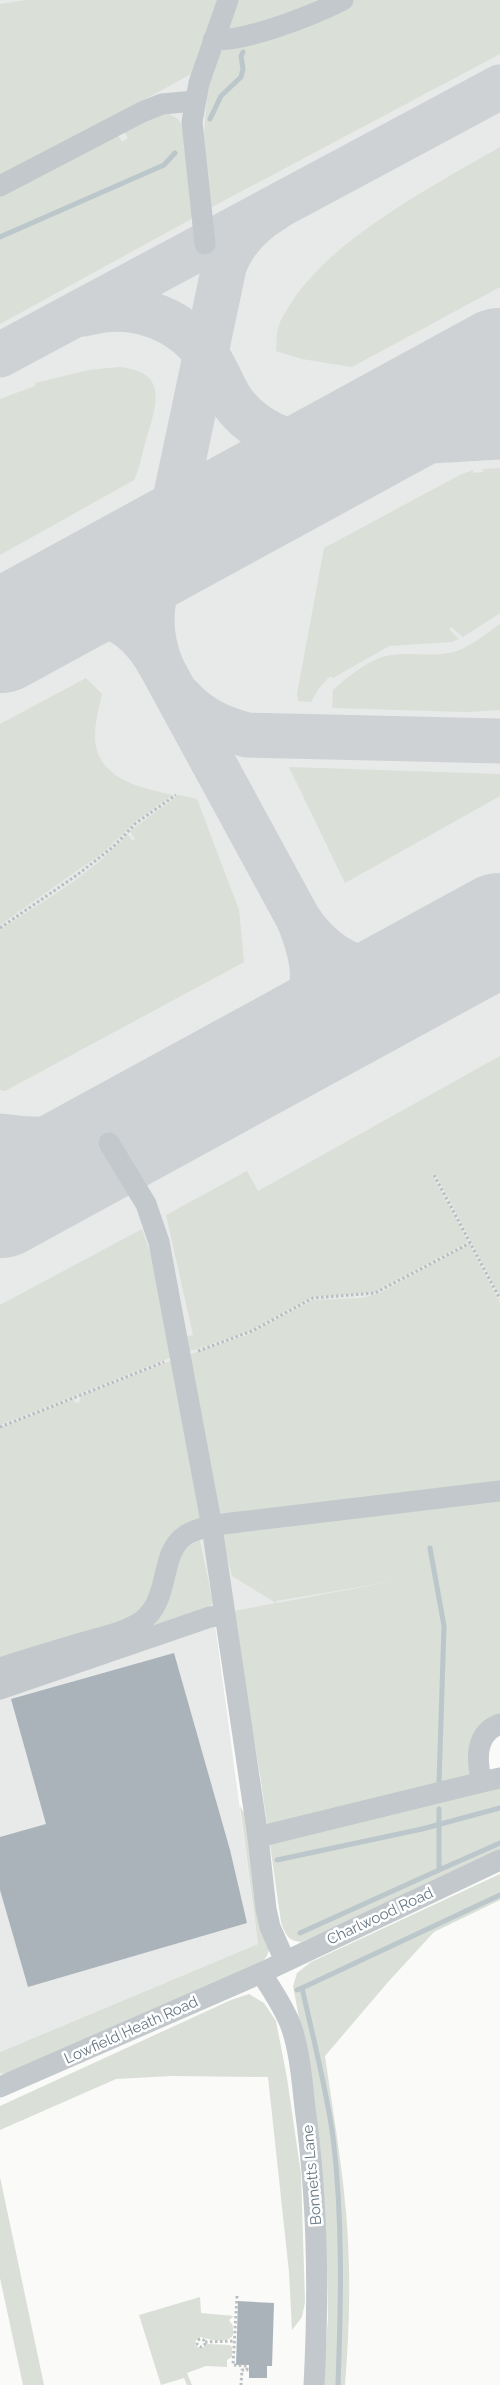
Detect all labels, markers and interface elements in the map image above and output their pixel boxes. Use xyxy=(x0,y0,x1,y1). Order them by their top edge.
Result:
street label: Charlwood Road xyxy=(324,1883,436,1949)
street label: Lowfield Heath Road xyxy=(61,1992,201,2068)
street label: Bonnetts Lane xyxy=(299,2124,325,2226)

